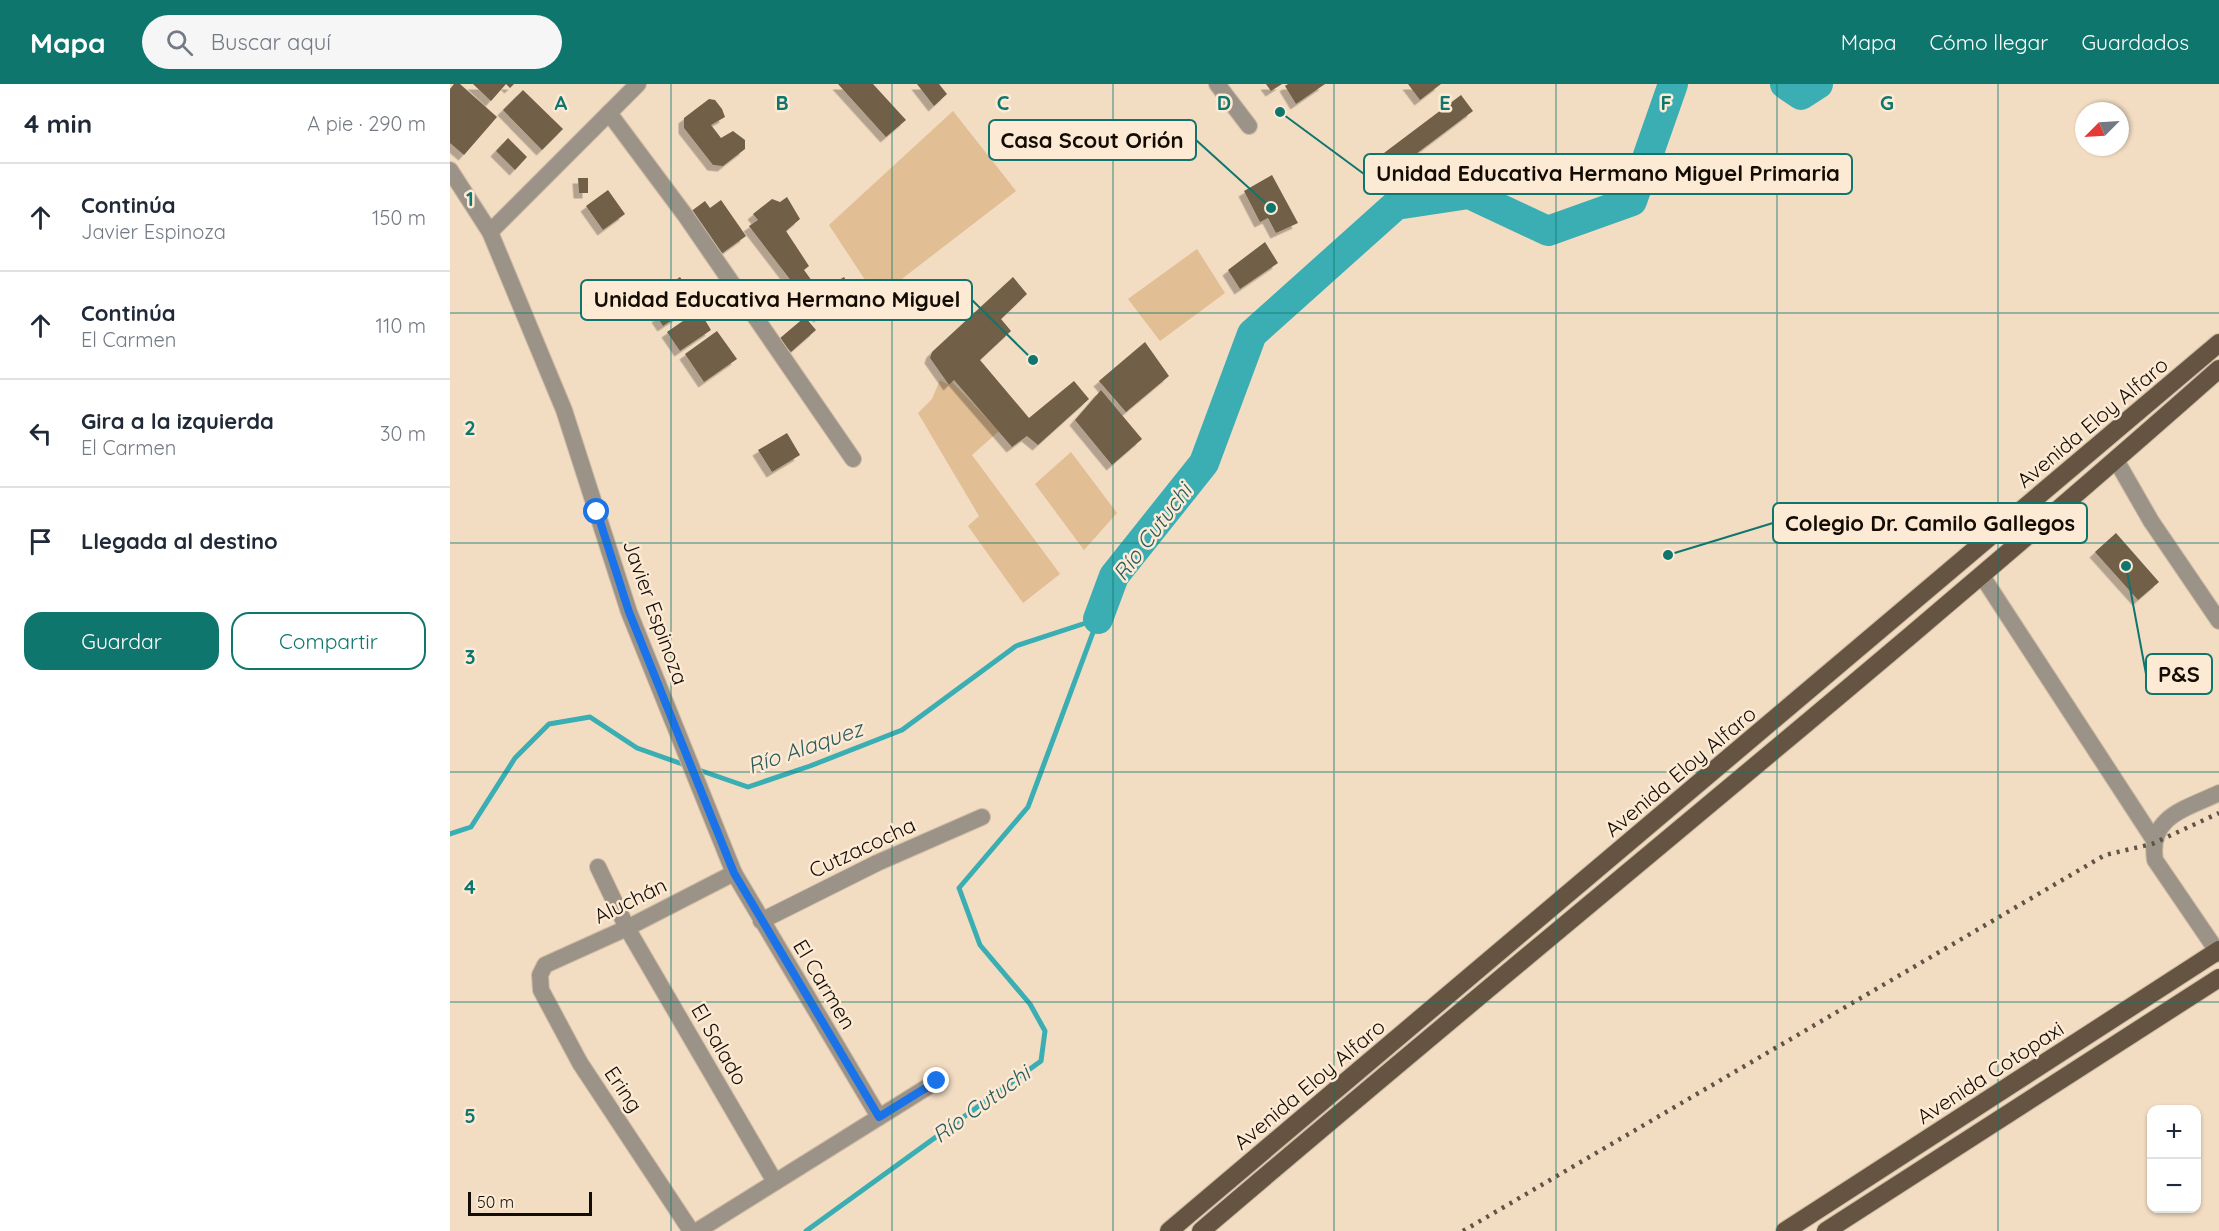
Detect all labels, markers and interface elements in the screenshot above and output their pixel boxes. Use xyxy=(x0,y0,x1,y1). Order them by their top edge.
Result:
search box xyxy=(142,15,562,69)
text: Mapa xyxy=(30,25,106,60)
icon: search xyxy=(163,26,196,59)
text: Buscar aquí xyxy=(211,28,331,56)
text: Mapa xyxy=(1841,29,1896,55)
text: Cómo llegar xyxy=(1929,29,2048,55)
text: Guardados xyxy=(2081,29,2189,55)
text: A xyxy=(555,90,568,115)
text: B xyxy=(775,90,789,115)
text: C xyxy=(997,90,1010,115)
text: D xyxy=(1217,90,1231,115)
text: E xyxy=(1439,90,1451,115)
text: F xyxy=(1660,90,1672,115)
text: G xyxy=(1880,90,1894,115)
north arrow xyxy=(2075,102,2129,156)
text: 4 min xyxy=(24,107,92,140)
text: A pie · 290 m xyxy=(307,111,426,136)
callout: Casa Scout Orión xyxy=(989,120,1196,160)
text: Casa Scout Orión xyxy=(1000,126,1184,154)
callout: Unidad Educativa Hermano Miguel Primaria xyxy=(1364,154,1852,194)
text: Unidad Educativa Hermano Miguel Primaria xyxy=(1376,159,1840,187)
text: 1 xyxy=(466,186,474,211)
text: Continúa xyxy=(81,191,176,219)
icon: ahead xyxy=(24,201,57,234)
text: 150 m xyxy=(372,205,426,230)
text: Javier Espinoza xyxy=(81,219,226,244)
callout: Unidad Educativa Hermano Miguel xyxy=(581,280,972,320)
text: Unidad Educativa Hermano Miguel xyxy=(593,285,961,313)
text: Continúa xyxy=(81,299,176,327)
icon: ahead xyxy=(24,309,57,342)
text: 110 m xyxy=(376,313,426,338)
text: El Carmen xyxy=(81,327,176,352)
street label: Avenida Eloy Alfaro xyxy=(2011,351,2173,493)
text: Gira a la izquierda xyxy=(81,407,274,435)
text: 2 xyxy=(464,415,476,440)
icon: left xyxy=(24,417,57,450)
text: 30 m xyxy=(380,421,426,446)
text: El Carmen xyxy=(81,435,176,460)
water label: Río Cutuchi xyxy=(1106,476,1199,586)
route start xyxy=(583,498,609,524)
callout: Colegio Dr. Camilo Gallegos xyxy=(1773,503,2087,543)
text: Colegio Dr. Camilo Gallegos xyxy=(1785,509,2075,537)
icon: arrive xyxy=(24,525,57,558)
text: Llegada al destino xyxy=(81,527,278,555)
street label: Javier Espinoza xyxy=(618,536,694,688)
button: Guardar xyxy=(24,612,219,670)
button: Compartir xyxy=(231,612,426,670)
text: 3 xyxy=(465,644,475,669)
callout: P&S xyxy=(2146,654,2212,694)
text: P&S xyxy=(2158,660,2200,688)
street label: Avenida Eloy Alfaro xyxy=(1599,700,1761,842)
water label: Río Alaquez xyxy=(744,713,869,780)
street label: Cutzacocha xyxy=(805,811,919,883)
street label: Aluchán xyxy=(589,871,671,929)
text: 4 xyxy=(464,874,476,899)
street label: El Carmen xyxy=(788,934,862,1034)
street label: El Salado xyxy=(686,999,754,1089)
street label: Avenida Eloy Alfaro xyxy=(1228,1013,1390,1155)
street label: Avenida Cotopaxi xyxy=(1912,1015,2068,1129)
water label: Río Cutuchi xyxy=(927,1058,1037,1149)
street label: Ering xyxy=(599,1061,649,1117)
route end xyxy=(923,1067,949,1093)
text: 5 xyxy=(464,1103,476,1128)
map controls xyxy=(2147,1105,2201,1213)
button: + xyxy=(2147,1105,2201,1159)
button: − xyxy=(2147,1159,2201,1213)
scale bar xyxy=(468,1189,592,1216)
text: 50 m xyxy=(477,1192,514,1212)

